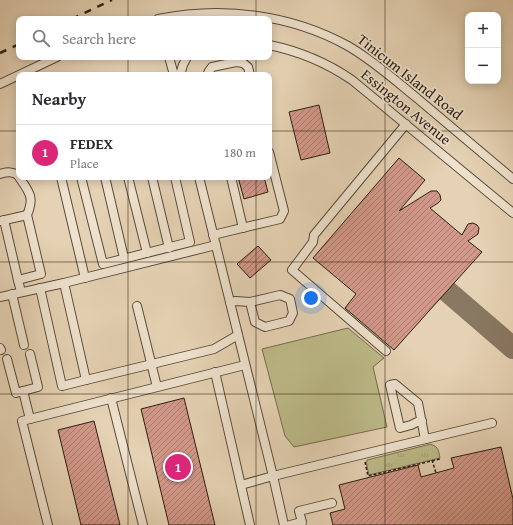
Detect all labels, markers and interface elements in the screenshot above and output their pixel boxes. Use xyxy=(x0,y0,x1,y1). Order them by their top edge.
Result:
map controls xyxy=(465,12,501,84)
button: + xyxy=(465,12,501,48)
search box xyxy=(16,16,272,60)
icon: search xyxy=(30,27,52,49)
text: Search here xyxy=(62,28,136,49)
street label: Tinicum Island Road xyxy=(353,29,467,124)
button: − xyxy=(465,48,501,84)
street label: Essington Avenue xyxy=(357,64,456,150)
text: Nearby xyxy=(32,86,86,111)
text: FEDEX xyxy=(70,133,113,154)
text: 1 xyxy=(42,143,48,162)
text: 180 m xyxy=(224,143,256,162)
text: Place xyxy=(70,154,99,173)
your location xyxy=(301,288,321,308)
pin: 1 xyxy=(165,452,191,482)

